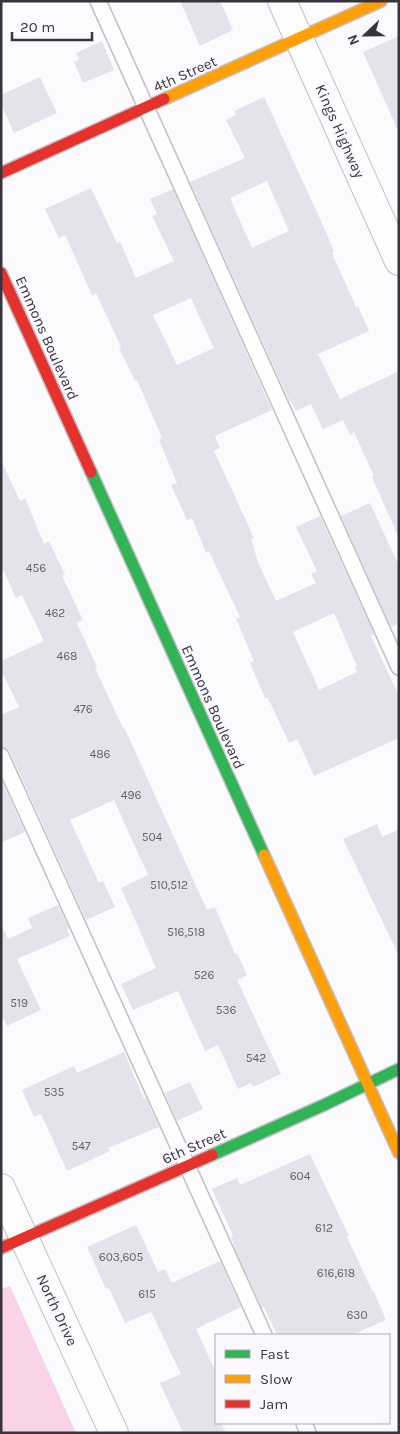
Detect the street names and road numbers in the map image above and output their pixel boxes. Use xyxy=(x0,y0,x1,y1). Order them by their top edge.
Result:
street label: 4th Street xyxy=(150,52,220,96)
street label: Kings Highway xyxy=(311,81,369,181)
street label: Emmons Boulevard xyxy=(12,273,82,403)
street label: Emmons Boulevard xyxy=(178,642,248,772)
street label: 6th Street xyxy=(159,1124,229,1168)
street label: North Drive xyxy=(33,1271,81,1349)

